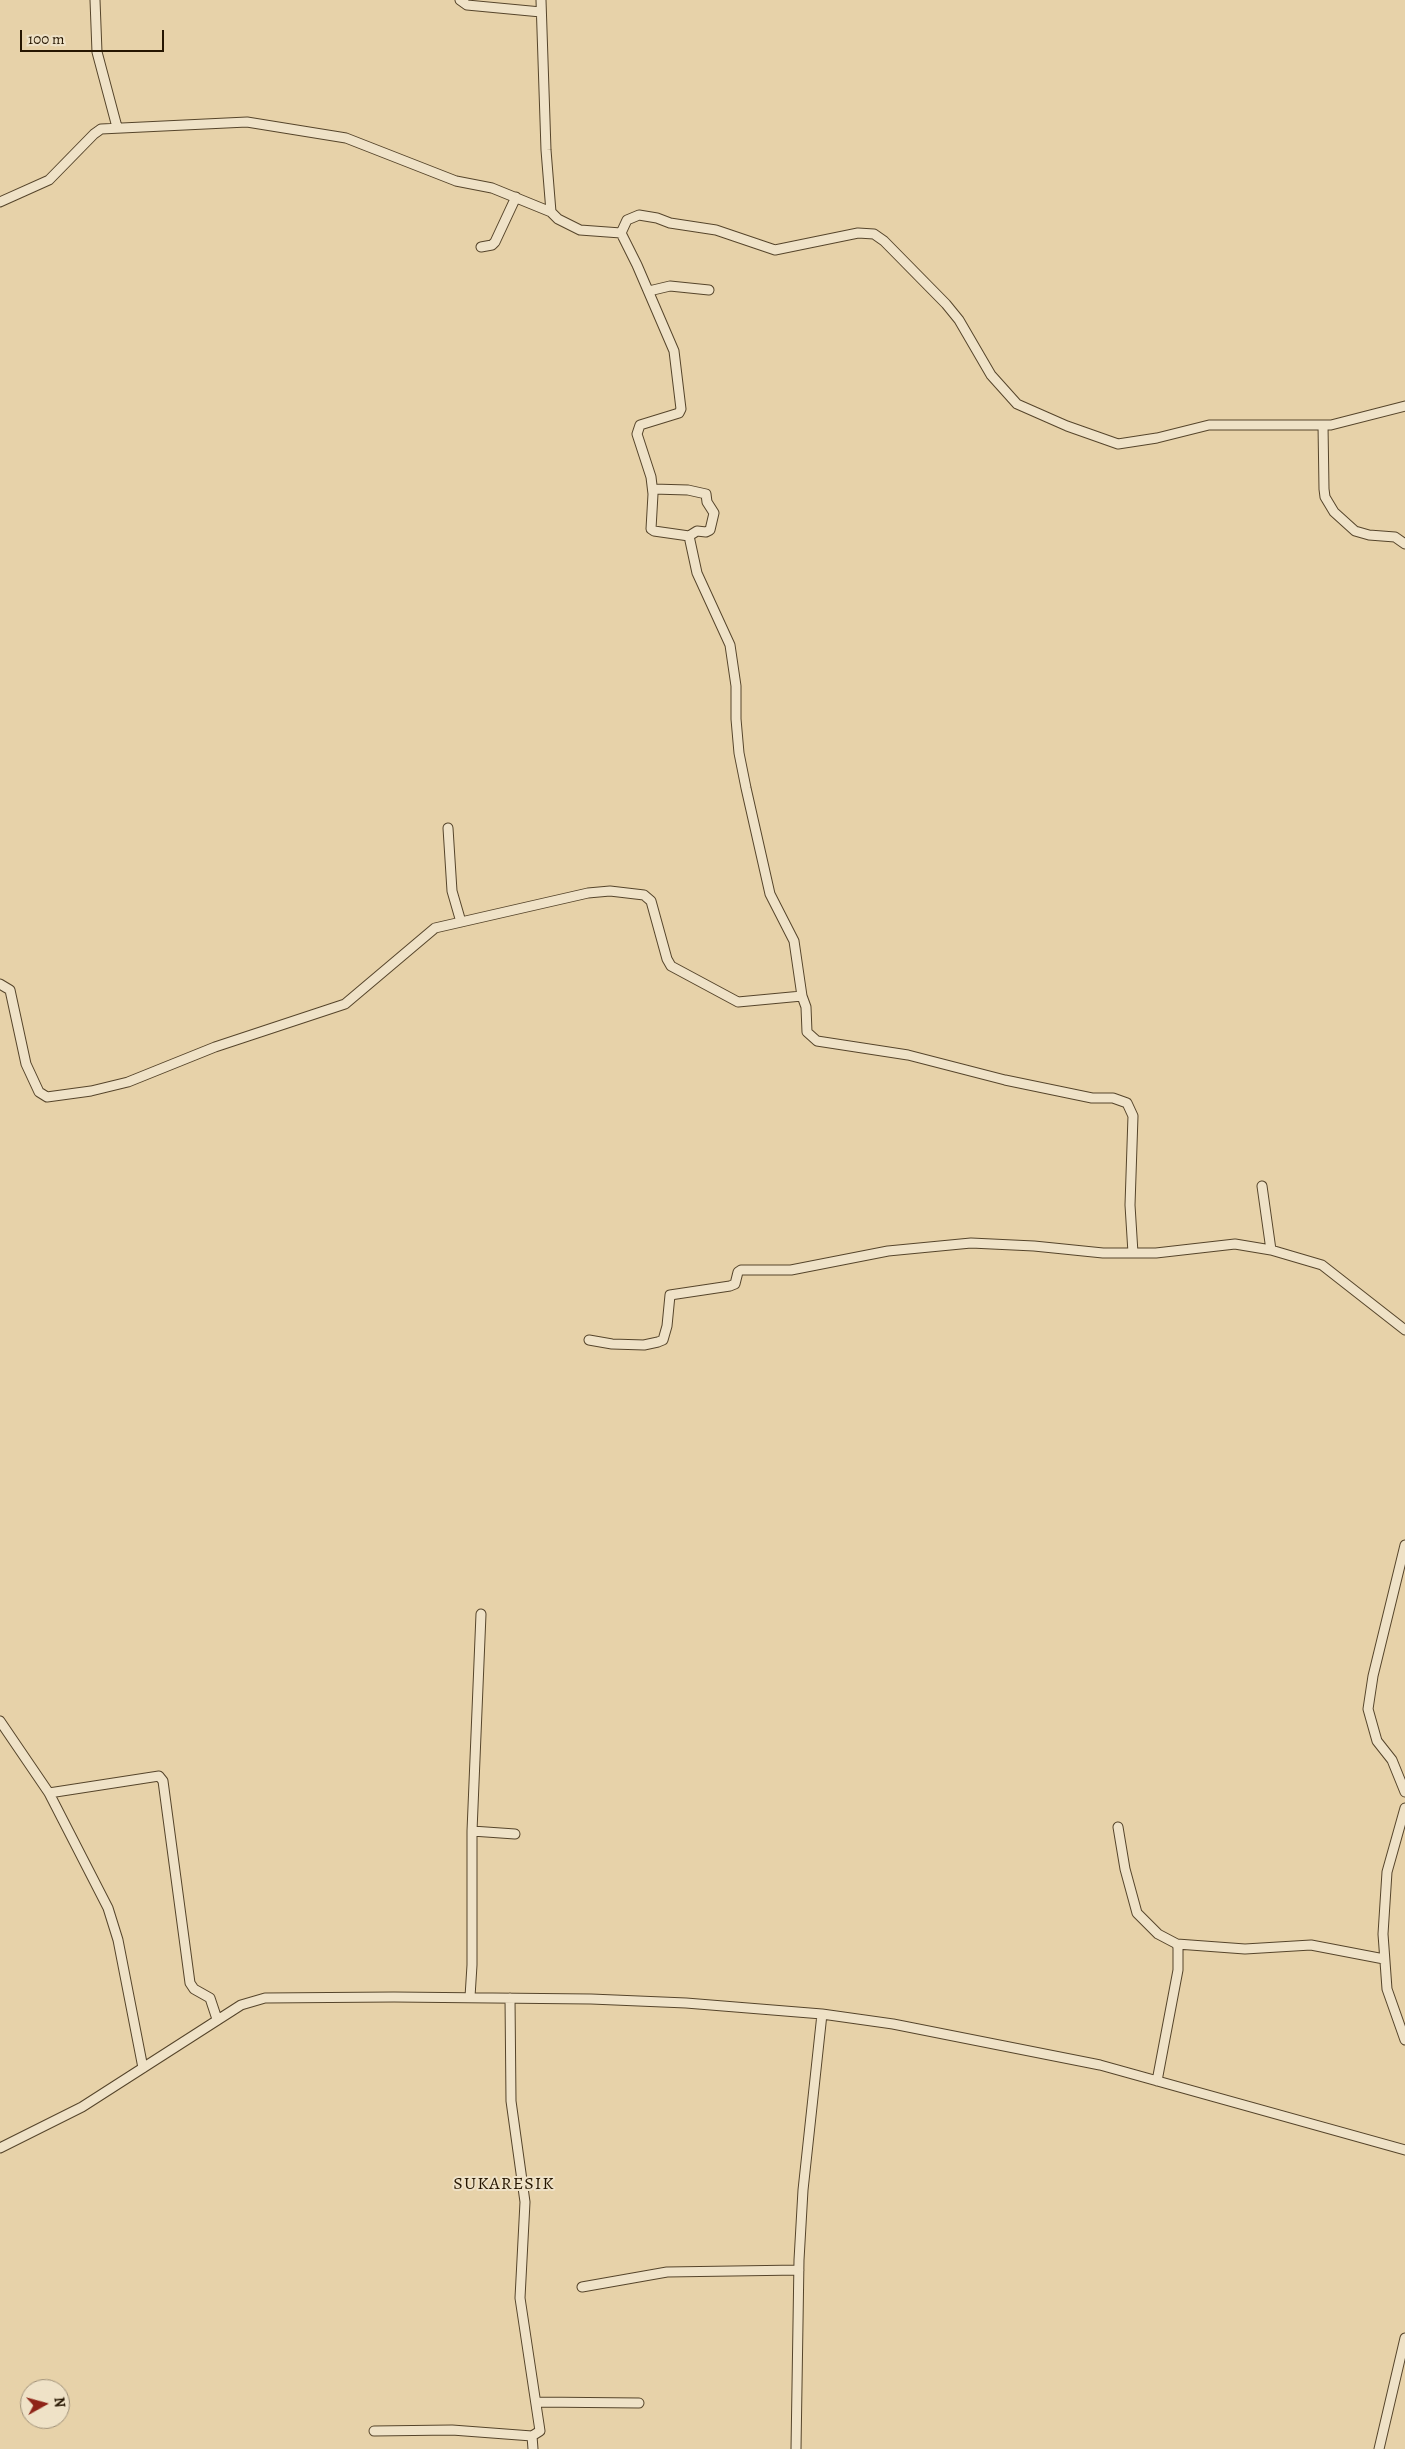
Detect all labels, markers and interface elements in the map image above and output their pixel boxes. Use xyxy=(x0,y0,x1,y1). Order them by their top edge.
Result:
scale bar xyxy=(22,20,166,52)
text: 100 m xyxy=(28,29,65,49)
district label: SUKARESIK xyxy=(452,2174,556,2196)
north arrow xyxy=(20,2379,70,2429)
text: N xyxy=(49,2396,69,2408)

